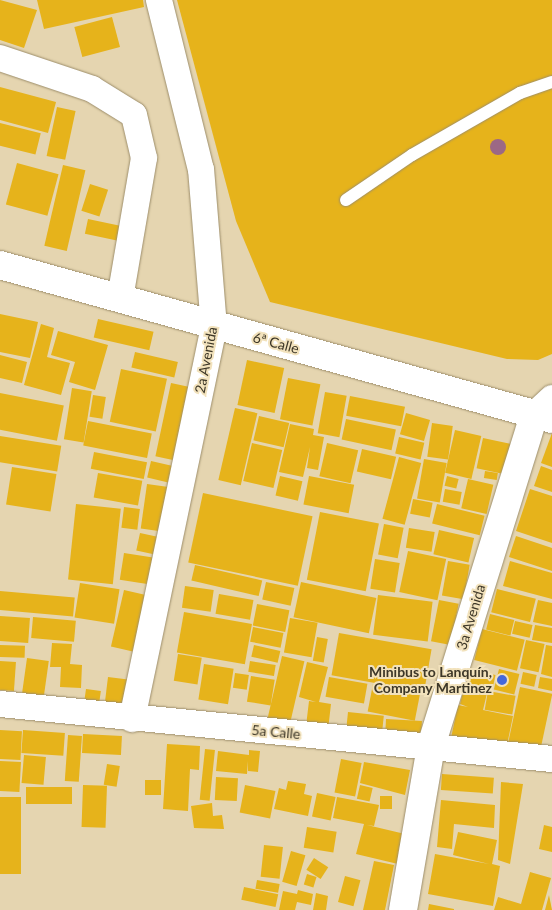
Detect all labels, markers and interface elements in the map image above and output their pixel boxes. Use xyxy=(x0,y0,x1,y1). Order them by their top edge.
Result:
street label: 2a Avenida xyxy=(191,325,221,395)
street label: 6ª Calle xyxy=(251,329,301,357)
street label: 3a Avenida xyxy=(453,582,489,652)
place label: Minibus to Lanquín, Company Martinez xyxy=(369,664,492,696)
marker: Minibus to Lanquín, Company Martinez xyxy=(496,674,508,686)
street label: 5a Calle xyxy=(251,721,301,743)

